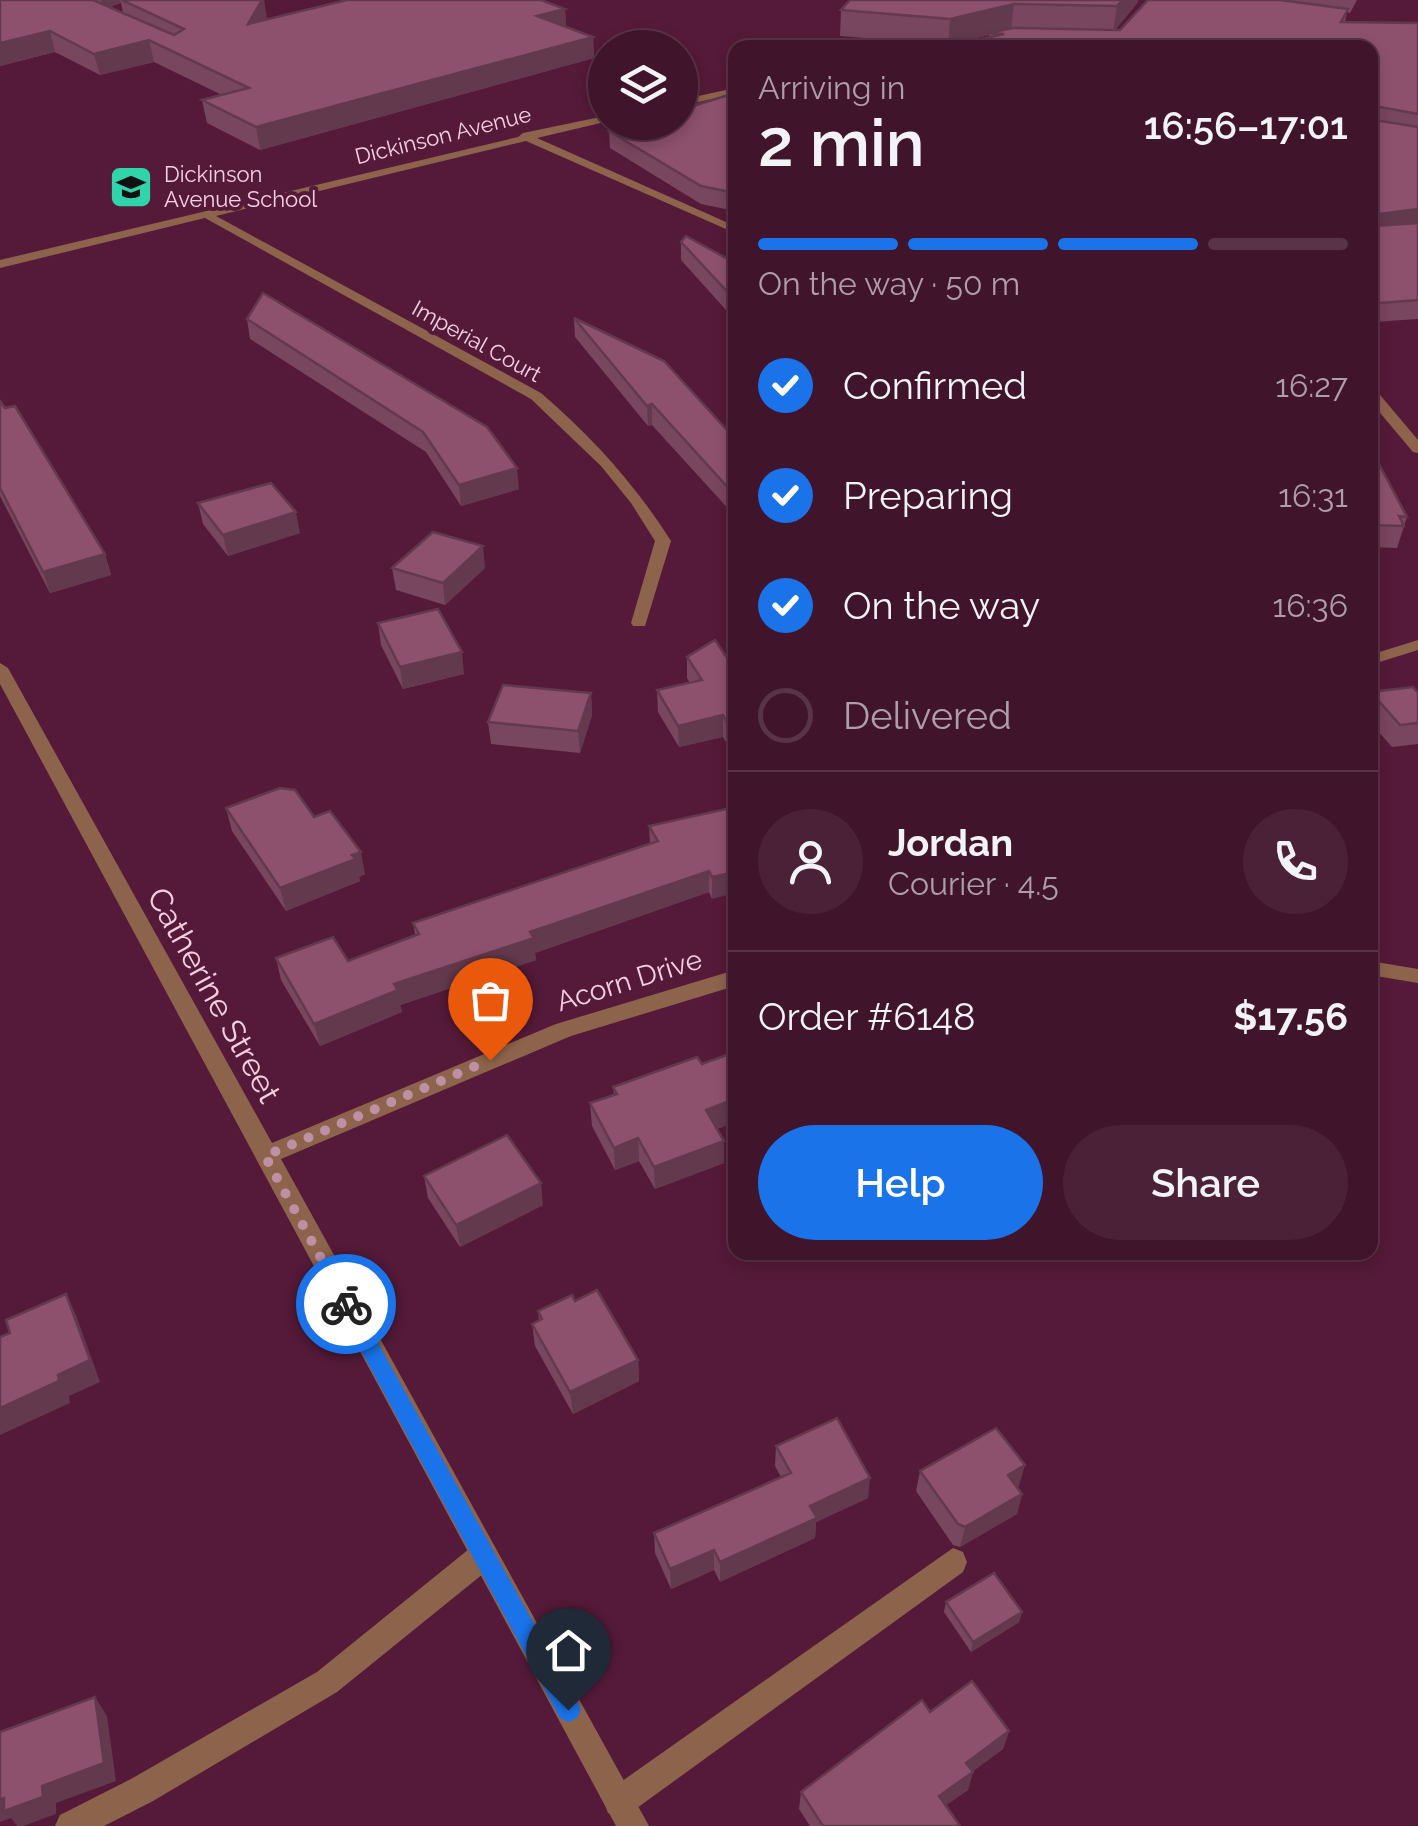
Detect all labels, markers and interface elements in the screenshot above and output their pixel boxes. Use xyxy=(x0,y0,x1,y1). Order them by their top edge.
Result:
map controls xyxy=(588,30,698,140)
button: layers xyxy=(588,30,698,140)
text: Arriving in xyxy=(758,69,905,106)
street label: Dickinson Avenue xyxy=(352,101,534,169)
text: 16:56–17:01 xyxy=(1144,103,1348,148)
text: 2 min xyxy=(758,105,925,181)
place label: Dickinson Avenue School xyxy=(164,161,317,212)
school or university icon: Dickinson Avenue School xyxy=(108,164,154,210)
text: On the way · 50 m xyxy=(758,265,1020,302)
street label: Imperial Court xyxy=(408,295,547,388)
icon: check xyxy=(758,358,813,413)
text: Confirmed xyxy=(843,363,1027,408)
text: 16:27 xyxy=(1275,367,1348,404)
icon: check xyxy=(758,468,813,523)
text: Preparing xyxy=(843,473,1013,518)
text: 16:31 xyxy=(1278,477,1348,514)
icon: check xyxy=(758,578,813,633)
text: On the way xyxy=(843,583,1040,628)
text: 16:36 xyxy=(1273,587,1348,624)
text: Delivered xyxy=(843,693,1012,738)
button: person xyxy=(758,809,863,914)
button: phone xyxy=(1243,809,1348,914)
text: Jordan xyxy=(888,820,1013,865)
text: Courier · 4.5 xyxy=(888,865,1059,902)
street label: Catherine Street xyxy=(140,881,289,1109)
street label: Acorn Drive xyxy=(552,943,706,1018)
pin xyxy=(448,958,533,1061)
icon: bag xyxy=(463,973,518,1028)
text: Order #6148 xyxy=(758,994,976,1039)
text: $17.56 xyxy=(1233,994,1348,1039)
button: Help xyxy=(758,1125,1043,1240)
button: Share xyxy=(1063,1125,1348,1240)
courier xyxy=(296,1254,396,1354)
icon: bike xyxy=(319,1277,374,1332)
pin xyxy=(526,1608,611,1711)
icon: home xyxy=(541,1623,596,1678)

